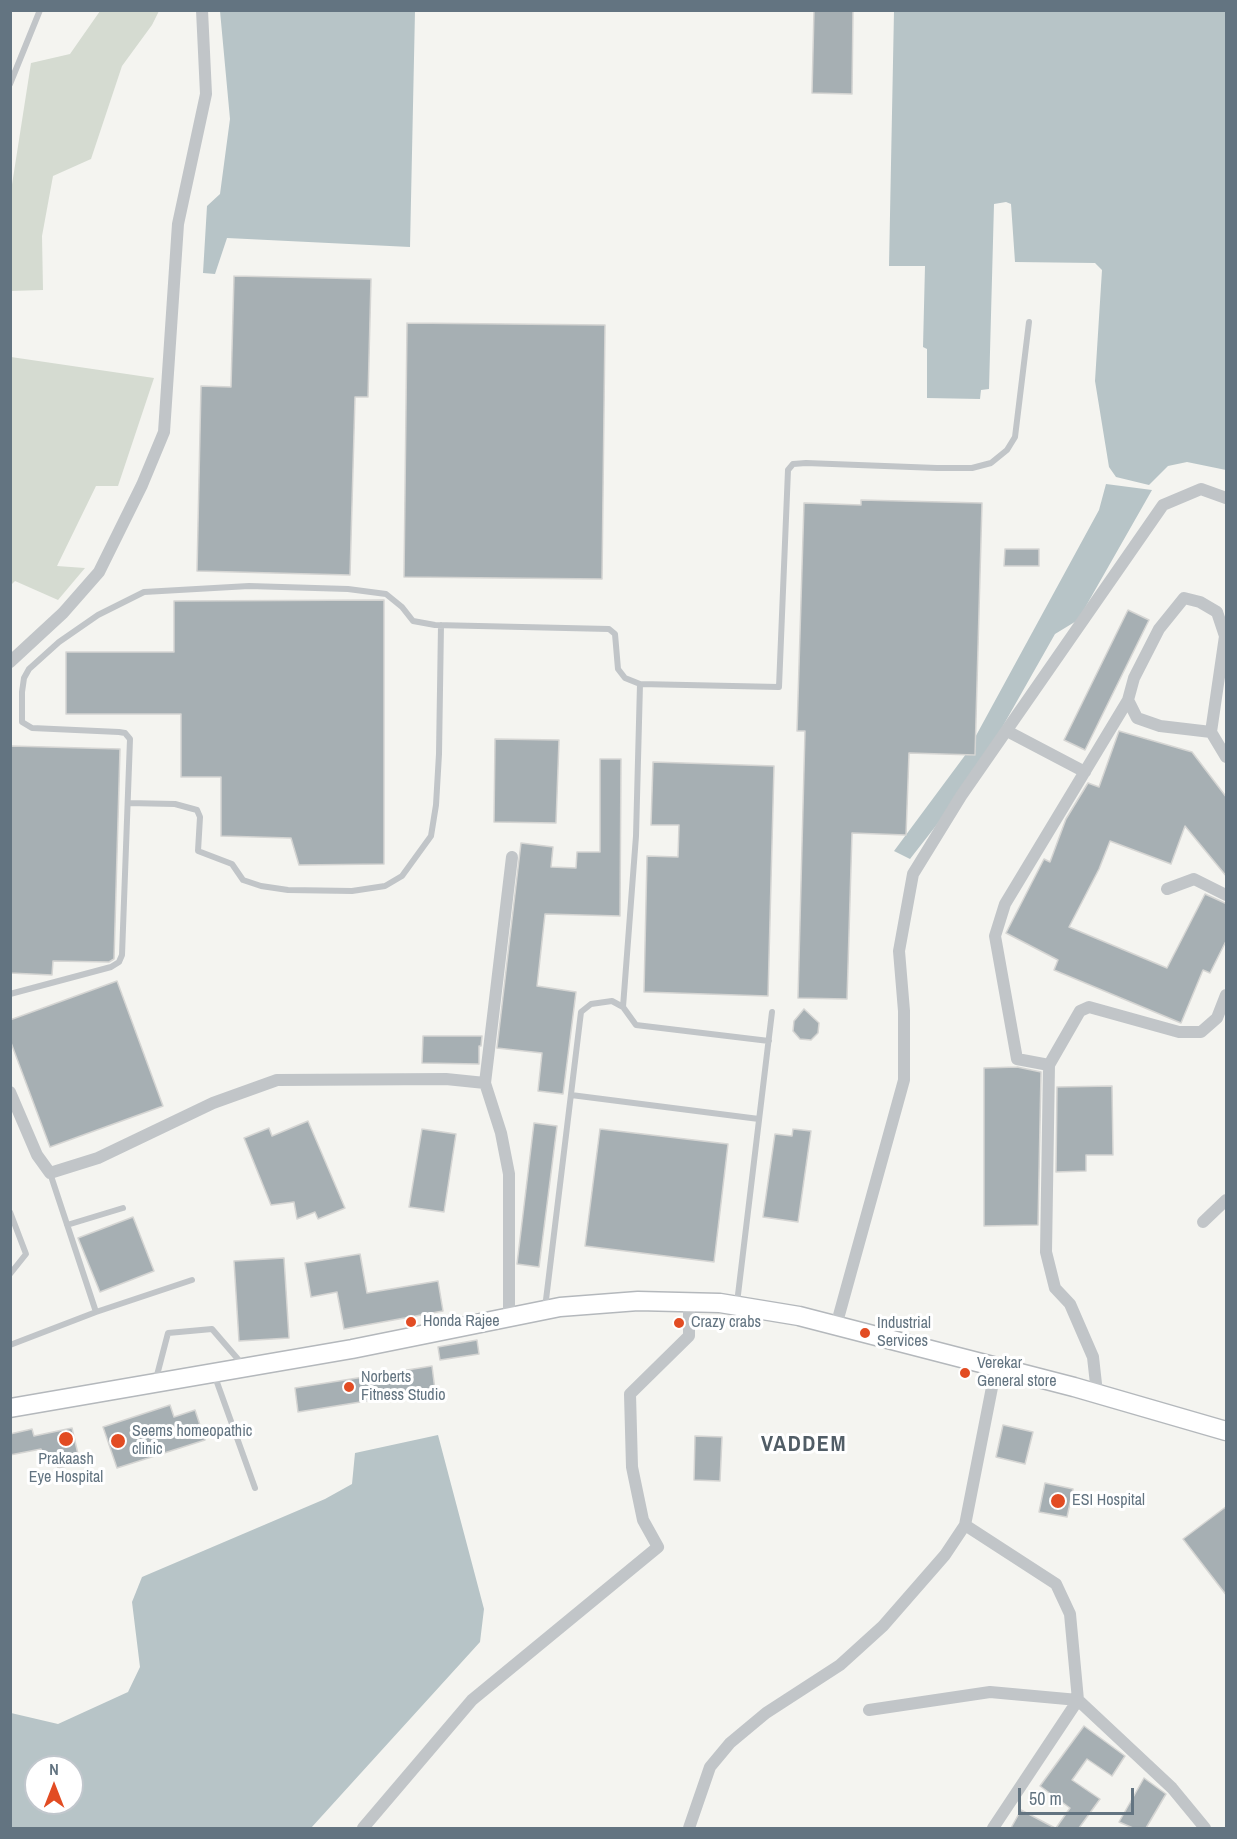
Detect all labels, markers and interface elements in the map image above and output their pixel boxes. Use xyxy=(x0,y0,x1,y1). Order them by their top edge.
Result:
place label: Honda Rajee xyxy=(423,1312,500,1332)
place label: Crazy crabs xyxy=(691,1313,761,1333)
place label: Industrial Services xyxy=(877,1314,931,1352)
marker: Honda Rajee xyxy=(404,1315,418,1329)
marker: Crazy crabs xyxy=(672,1316,686,1330)
marker: Industrial Services xyxy=(858,1326,872,1340)
place label: Verekar General store xyxy=(977,1354,1056,1392)
marker: Verekar General store xyxy=(958,1366,972,1380)
place label: Norberts Fitness Studio xyxy=(361,1368,446,1406)
marker: Norberts Fitness Studio xyxy=(342,1380,356,1394)
place label: Seems homeopathic clinic xyxy=(132,1422,252,1460)
marker: Prakaash Eye Hospital xyxy=(57,1430,75,1448)
marker: Seems homeopathic clinic xyxy=(109,1432,127,1450)
district label: VADDEM xyxy=(761,1432,847,1458)
place label: Prakaash Eye Hospital xyxy=(29,1450,103,1488)
place label: ESI Hospital xyxy=(1072,1491,1145,1511)
marker: ESI Hospital xyxy=(1049,1492,1067,1510)
north arrow xyxy=(24,1755,84,1815)
text: N xyxy=(49,1758,59,1780)
scale bar xyxy=(1021,1776,1136,1814)
text: 50 m xyxy=(1029,1786,1062,1811)

